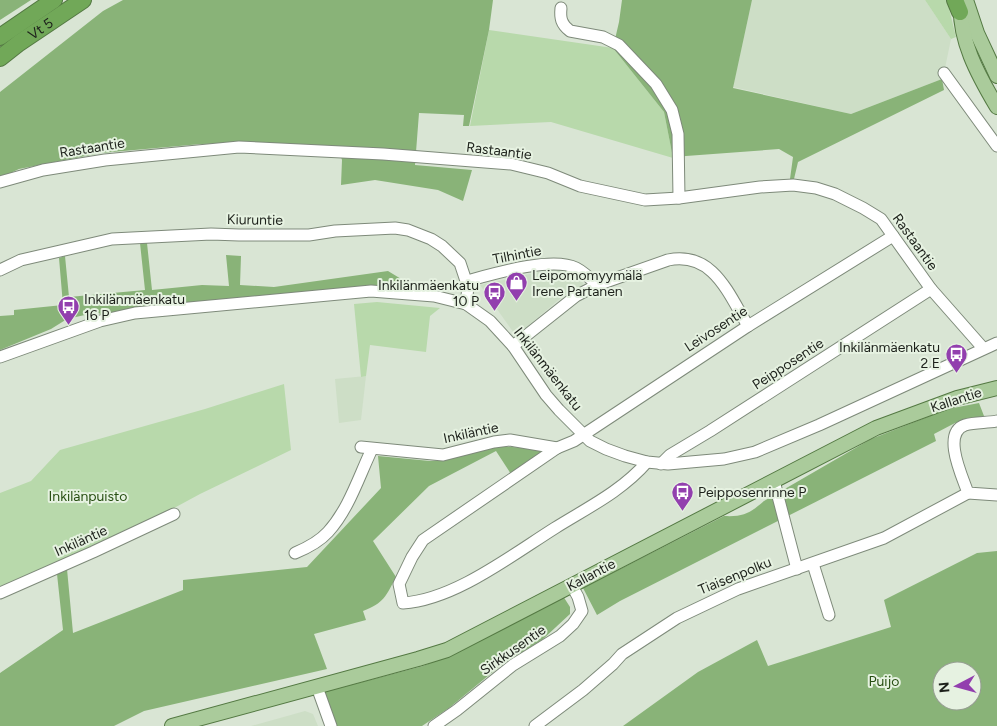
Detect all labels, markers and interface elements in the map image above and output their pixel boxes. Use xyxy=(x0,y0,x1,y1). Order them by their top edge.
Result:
street label: Vt 5 xyxy=(25,14,56,43)
street label: Rastaantie xyxy=(58,134,126,162)
street label: Rastaantie xyxy=(465,139,533,163)
street label: Rastaantie xyxy=(889,210,941,274)
street label: Kiuruntie xyxy=(227,211,284,229)
street label: Tilhintie xyxy=(491,242,543,268)
place label: Leipomomyymälä Irene Partanen xyxy=(532,267,642,300)
shop icon: Leipomomyymälä Irene Partanen xyxy=(504,271,528,302)
place label: Inkilänmäenkatu 10 P xyxy=(378,277,479,310)
bus stop icon: Inkilänmäenkatu 10 P xyxy=(483,281,507,312)
place label: Inkilänmäenkatu 16 P xyxy=(84,291,185,324)
bus stop icon: Inkilänmäenkatu 16 P xyxy=(56,295,80,326)
street label: Leivosentie xyxy=(681,302,751,356)
street label: Inkilänmäenkatu xyxy=(510,324,586,414)
street label: Peipposentie xyxy=(749,334,827,393)
place label: Inkilänmäenkatu 2 E xyxy=(839,339,940,372)
bus stop icon: Inkilänmäenkatu 2 E xyxy=(944,343,968,374)
street label: Kallantie xyxy=(928,384,984,416)
street label: Inkiläntie xyxy=(442,419,500,447)
bus stop icon: Peipposenrinne P xyxy=(670,480,694,511)
place label: Peipposenrinne P xyxy=(698,484,806,501)
park label: Inkilänpuisto xyxy=(49,488,127,505)
street label: Inkiläntie xyxy=(52,522,110,560)
street label: Tiaisenpolku xyxy=(696,554,774,598)
street label: Kallantie xyxy=(564,555,619,595)
street label: Sirkkusentie xyxy=(477,621,549,679)
north arrow xyxy=(932,661,982,711)
park label: Puijo xyxy=(869,673,900,690)
text: N xyxy=(936,681,954,694)

